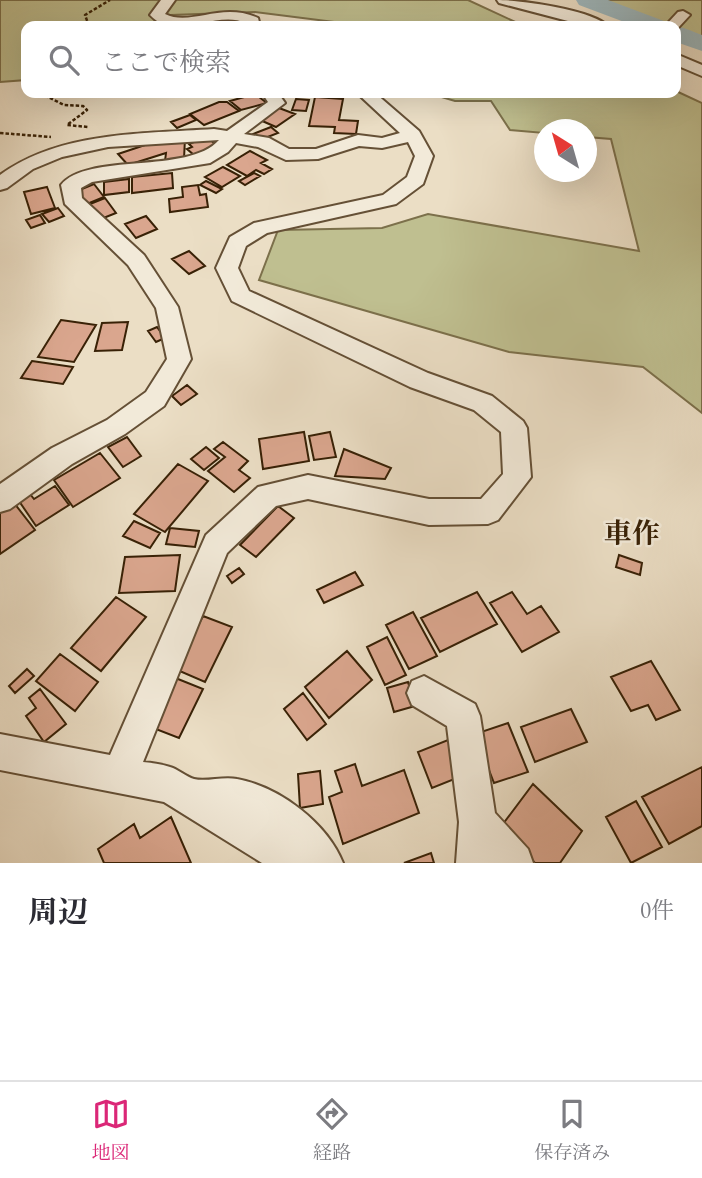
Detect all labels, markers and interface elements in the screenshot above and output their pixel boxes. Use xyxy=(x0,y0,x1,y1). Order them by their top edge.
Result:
search box xyxy=(21,21,681,98)
icon: search xyxy=(45,41,83,79)
text: ここで検索 xyxy=(101,45,231,79)
north arrow xyxy=(534,119,597,182)
district label: 車作 xyxy=(604,515,660,551)
text: 周辺 xyxy=(28,892,88,931)
text: 0件 xyxy=(640,895,674,925)
tab: 地図 xyxy=(92,1095,130,1165)
tab: 経路 xyxy=(313,1095,351,1165)
tab: 保存済み xyxy=(534,1095,610,1165)

